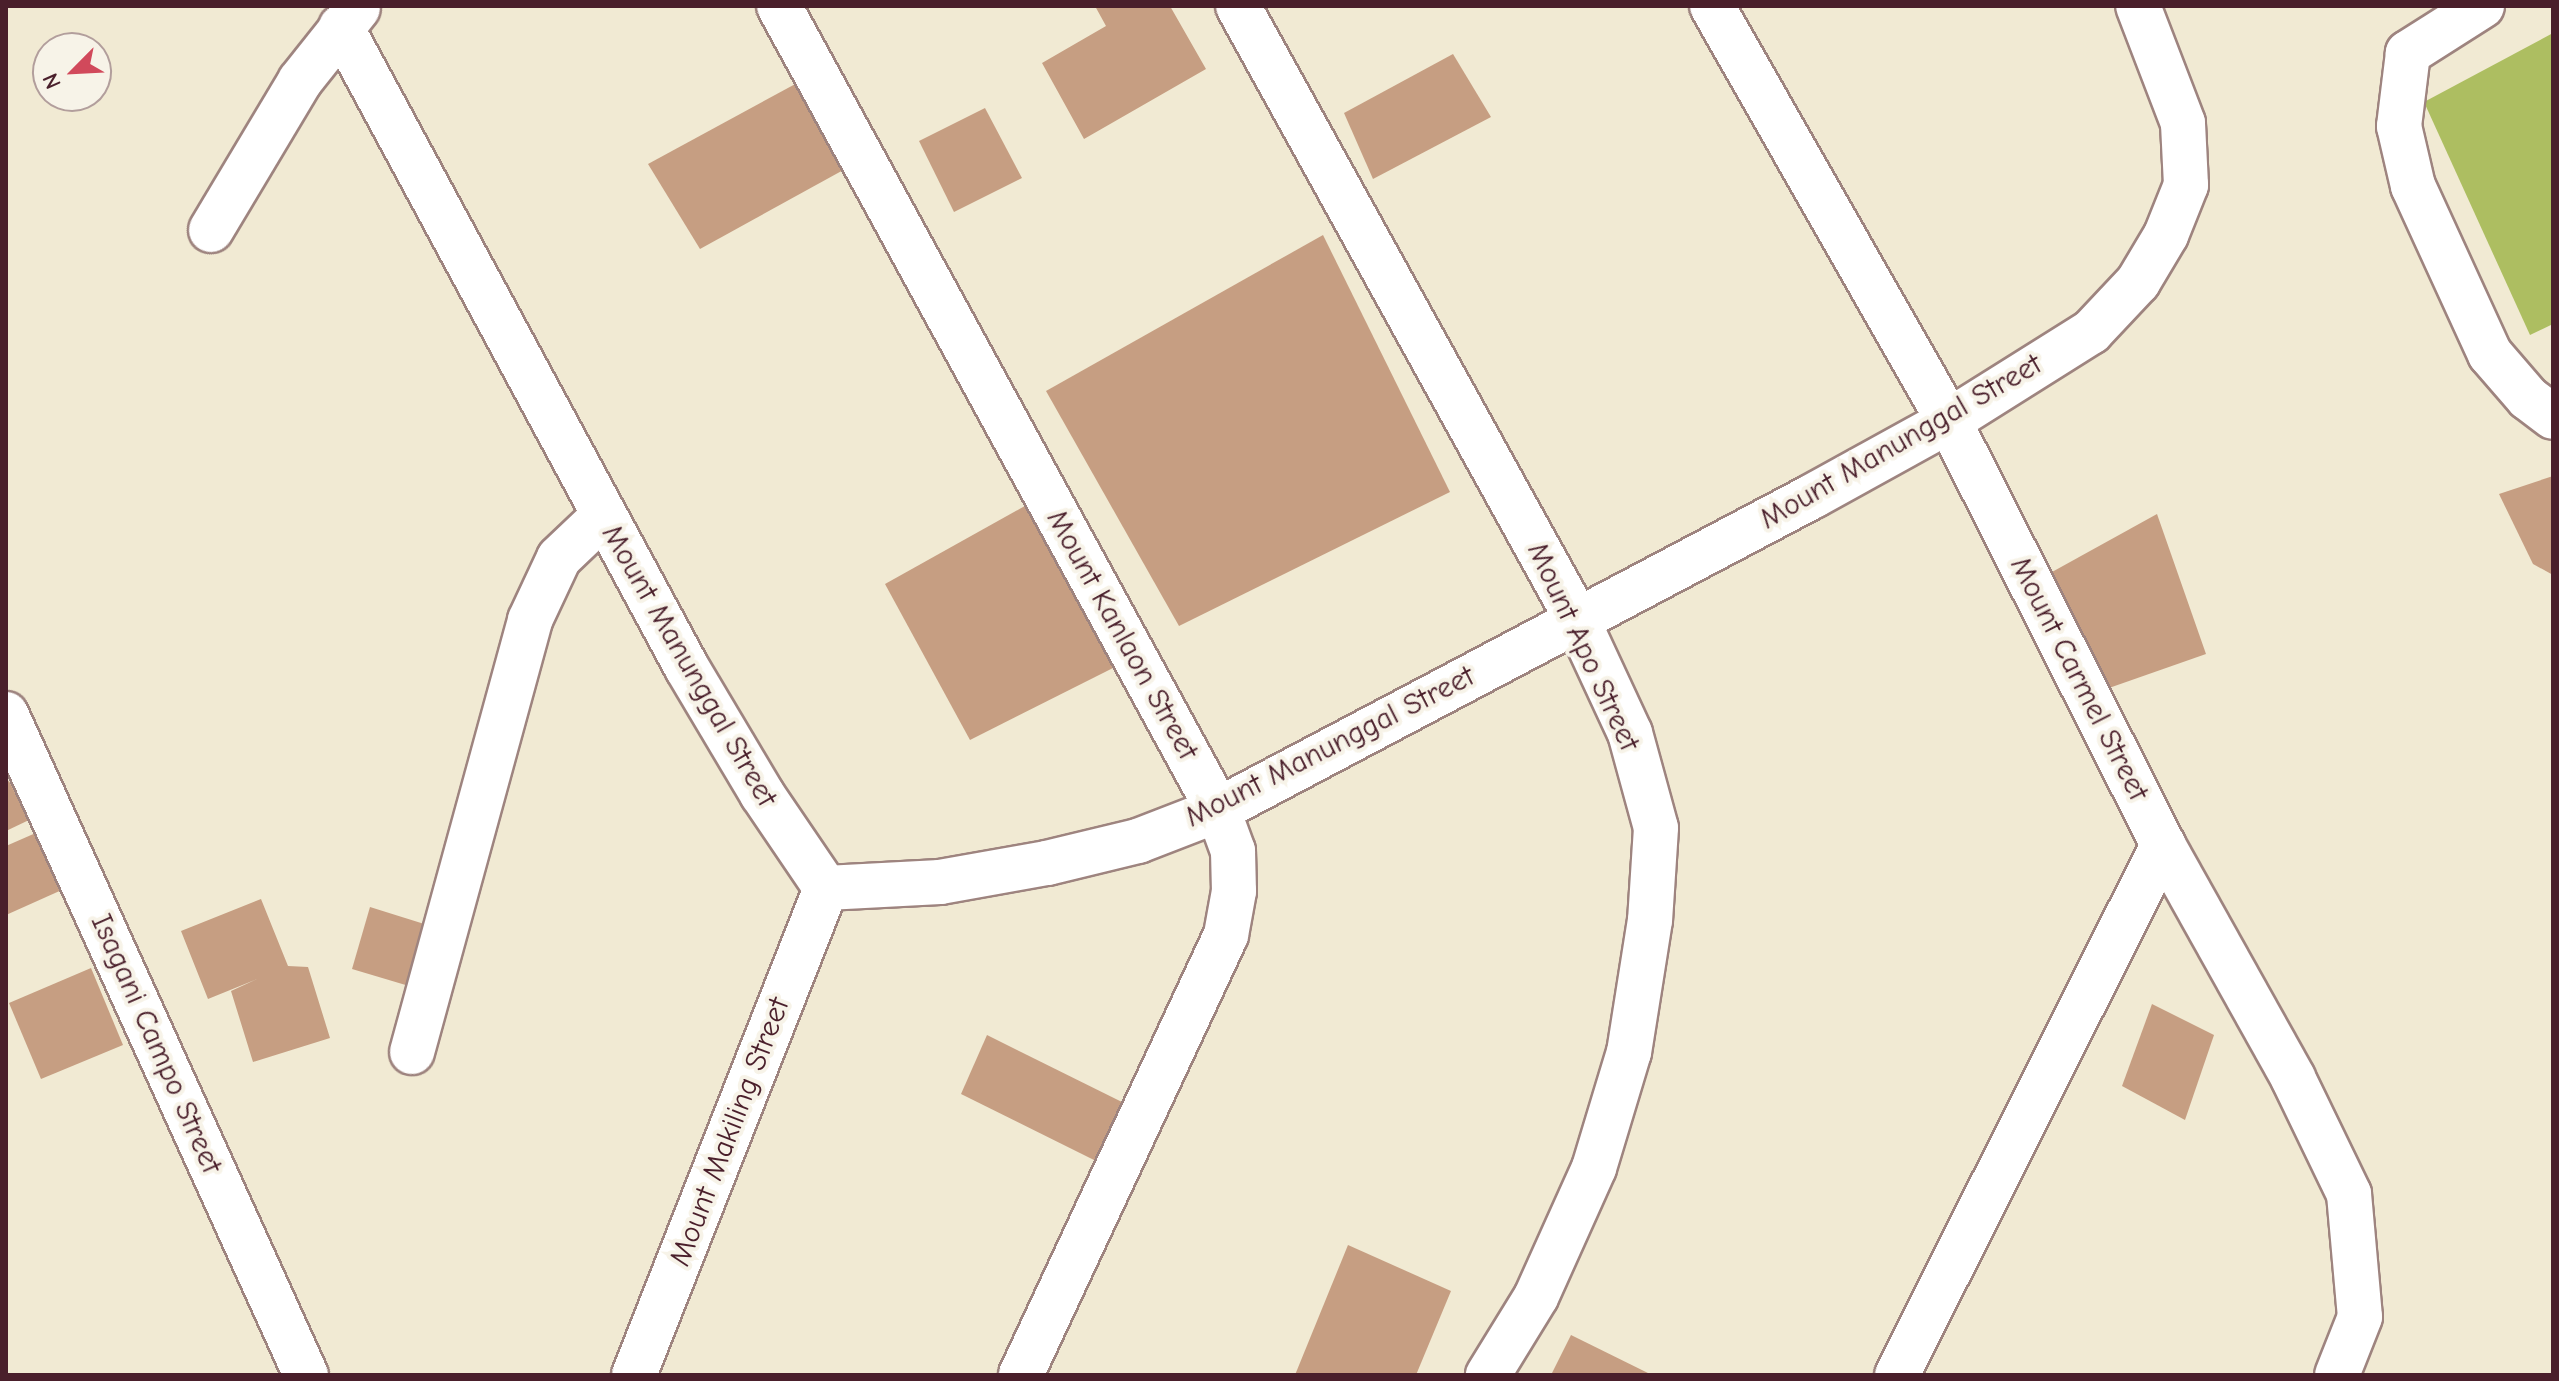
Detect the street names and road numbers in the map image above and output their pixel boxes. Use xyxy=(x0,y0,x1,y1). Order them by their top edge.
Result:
street label: Mount Manunggal Street xyxy=(1754,346,2048,538)
street label: Mount Kanlaon Street xyxy=(1038,504,1206,766)
street label: Mount Manunggal Street xyxy=(593,519,785,813)
street label: Mount Apo Street xyxy=(1519,537,1647,757)
street label: Mount Carmel Street xyxy=(2002,551,2156,807)
street label: Mount Manunggal Street xyxy=(1179,658,1481,836)
street label: Isagani Campo Street xyxy=(83,909,229,1179)
street label: Mount Makiling Street xyxy=(662,993,798,1271)

